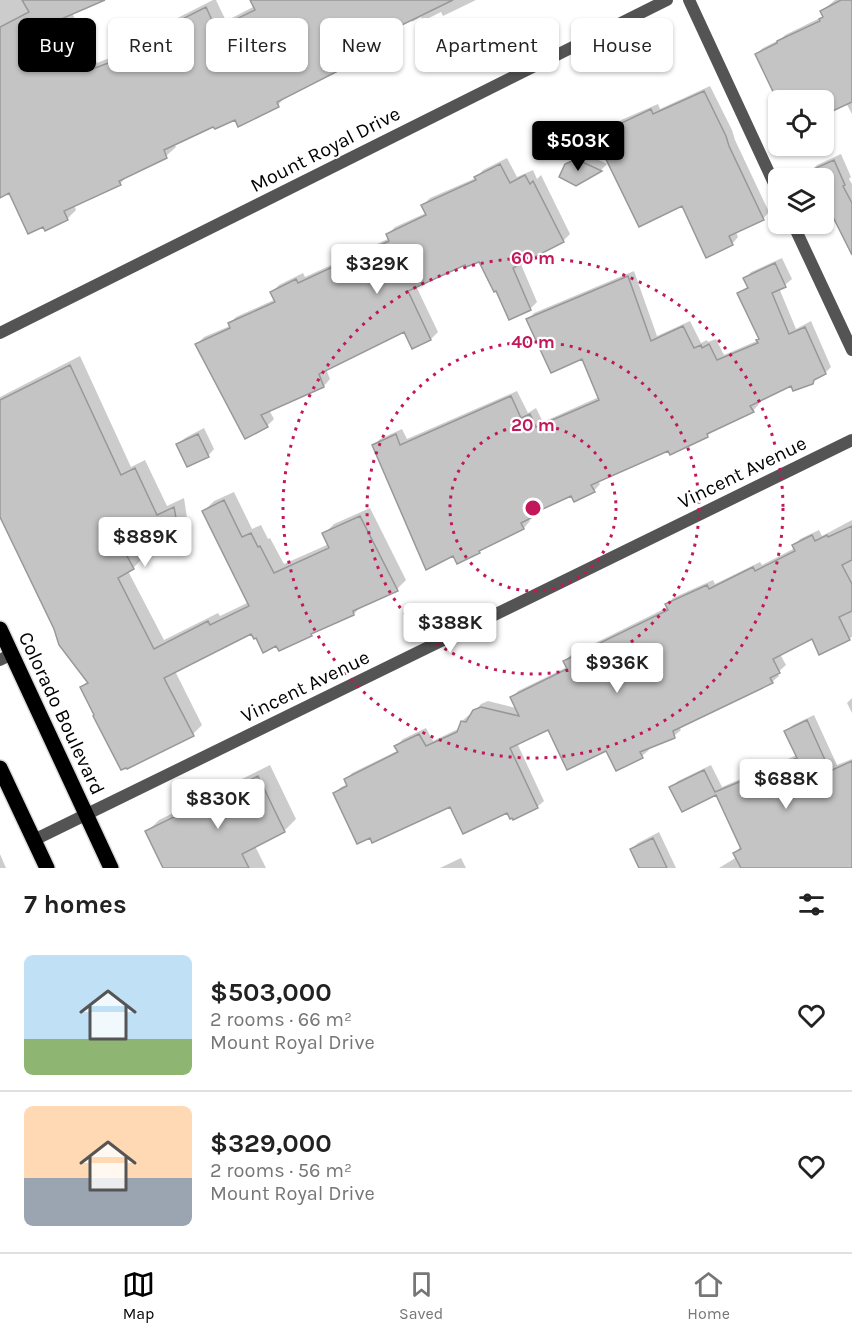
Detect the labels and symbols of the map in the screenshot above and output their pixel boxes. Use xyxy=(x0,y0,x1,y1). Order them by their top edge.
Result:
street label: Mount Royal Drive xyxy=(247,102,404,197)
pin: $503K xyxy=(536,121,620,172)
pin: $329K xyxy=(335,244,419,295)
text: 60 m xyxy=(511,247,555,269)
text: 40 m xyxy=(511,331,555,353)
text: 20 m xyxy=(511,414,555,436)
street label: Vincent Avenue xyxy=(674,431,810,513)
centre of rings xyxy=(523,498,543,518)
pin: $889K xyxy=(103,517,187,568)
pin: $388K xyxy=(408,603,492,654)
street label: Colorado Boulevard xyxy=(14,628,109,798)
pin: $936K xyxy=(575,643,659,694)
street label: Vincent Avenue xyxy=(237,645,373,727)
pin: $688K xyxy=(744,759,828,810)
pin: $830K xyxy=(176,779,260,830)

